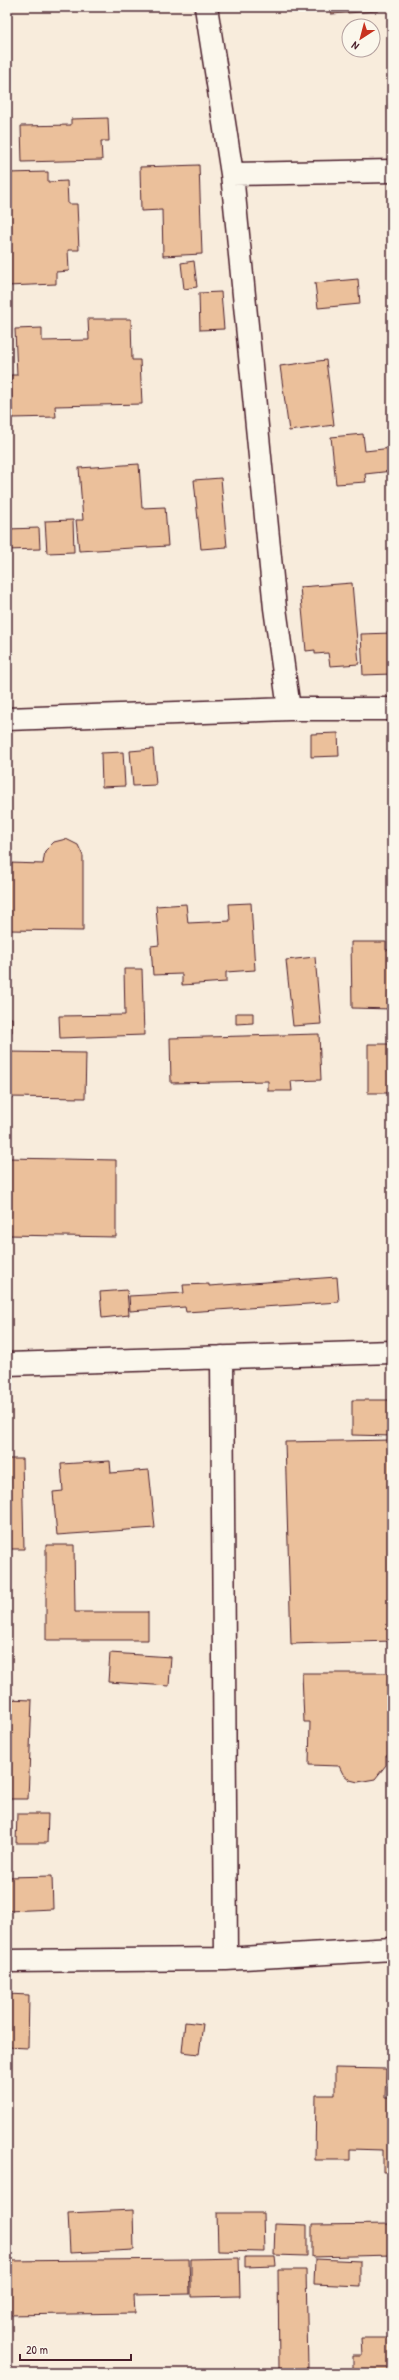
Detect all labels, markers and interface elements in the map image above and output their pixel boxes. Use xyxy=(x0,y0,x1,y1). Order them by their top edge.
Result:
north arrow xyxy=(341,18,381,58)
text: N xyxy=(349,39,362,53)
scale bar xyxy=(20,2336,131,2362)
text: 20 m xyxy=(26,2341,48,2358)

